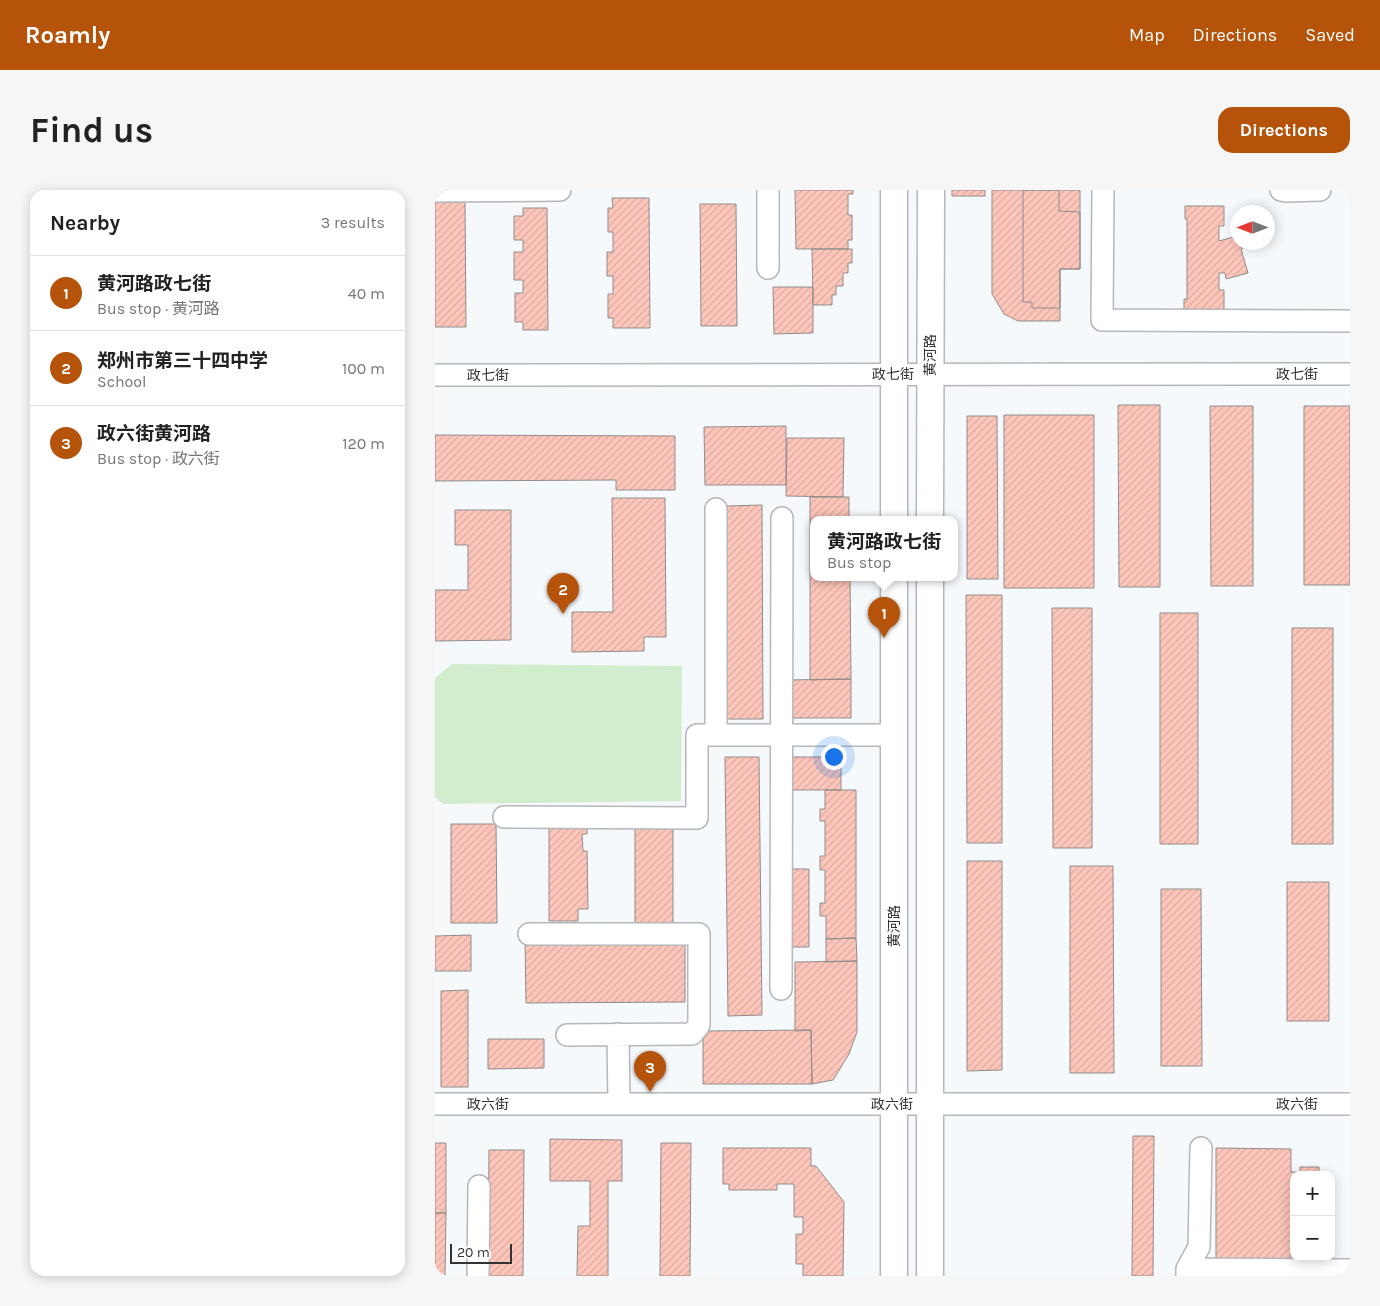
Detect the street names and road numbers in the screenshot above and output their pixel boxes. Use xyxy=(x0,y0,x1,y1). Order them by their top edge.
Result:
street label: 黄河路 xyxy=(922,334,939,376)
street label: 政七街 xyxy=(872,366,914,383)
street label: 政七街 xyxy=(1276,366,1318,383)
street label: 政七街 xyxy=(467,367,509,384)
street label: 黄河路 xyxy=(886,905,903,947)
street label: 政六街 xyxy=(467,1096,509,1113)
street label: 政六街 xyxy=(871,1096,913,1113)
street label: 政六街 xyxy=(1276,1096,1318,1113)

